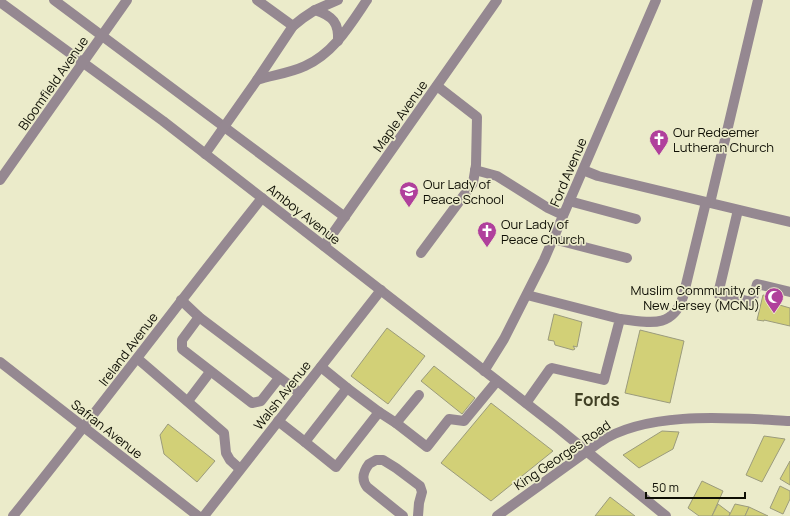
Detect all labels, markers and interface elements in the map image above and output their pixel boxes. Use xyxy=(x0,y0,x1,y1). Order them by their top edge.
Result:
street label: Bloomfield Avenue xyxy=(14,32,92,134)
street label: Maple Avenue xyxy=(369,76,432,155)
place label: Our Redeemer Lutheran Church xyxy=(673,123,774,156)
church icon: Our Redeemer Lutheran Church xyxy=(648,128,670,156)
street label: Ford Avenue xyxy=(545,134,591,209)
place label: Our Lady of Peace School xyxy=(423,175,504,208)
street label: Amboy Avenue xyxy=(264,180,345,249)
school or university icon: Our Lady of Peace School xyxy=(398,180,420,208)
place label: Our Lady of Peace Church xyxy=(501,215,585,248)
church icon: Our Lady of Peace Church xyxy=(476,220,498,248)
place label: Muslim Community of New Jersey (MCNJ) xyxy=(631,281,760,314)
mosque icon: Muslim Community of New Jersey (MCNJ) xyxy=(763,286,785,314)
street label: Ireland Avenue xyxy=(94,308,162,390)
street label: Walsh Avenue xyxy=(249,356,315,433)
district label: Fords xyxy=(574,388,620,411)
street label: Safran Avenue xyxy=(67,395,147,463)
street label: King Georges Road xyxy=(510,416,614,494)
scale bar xyxy=(646,474,745,500)
text: 50 m xyxy=(652,479,679,496)

